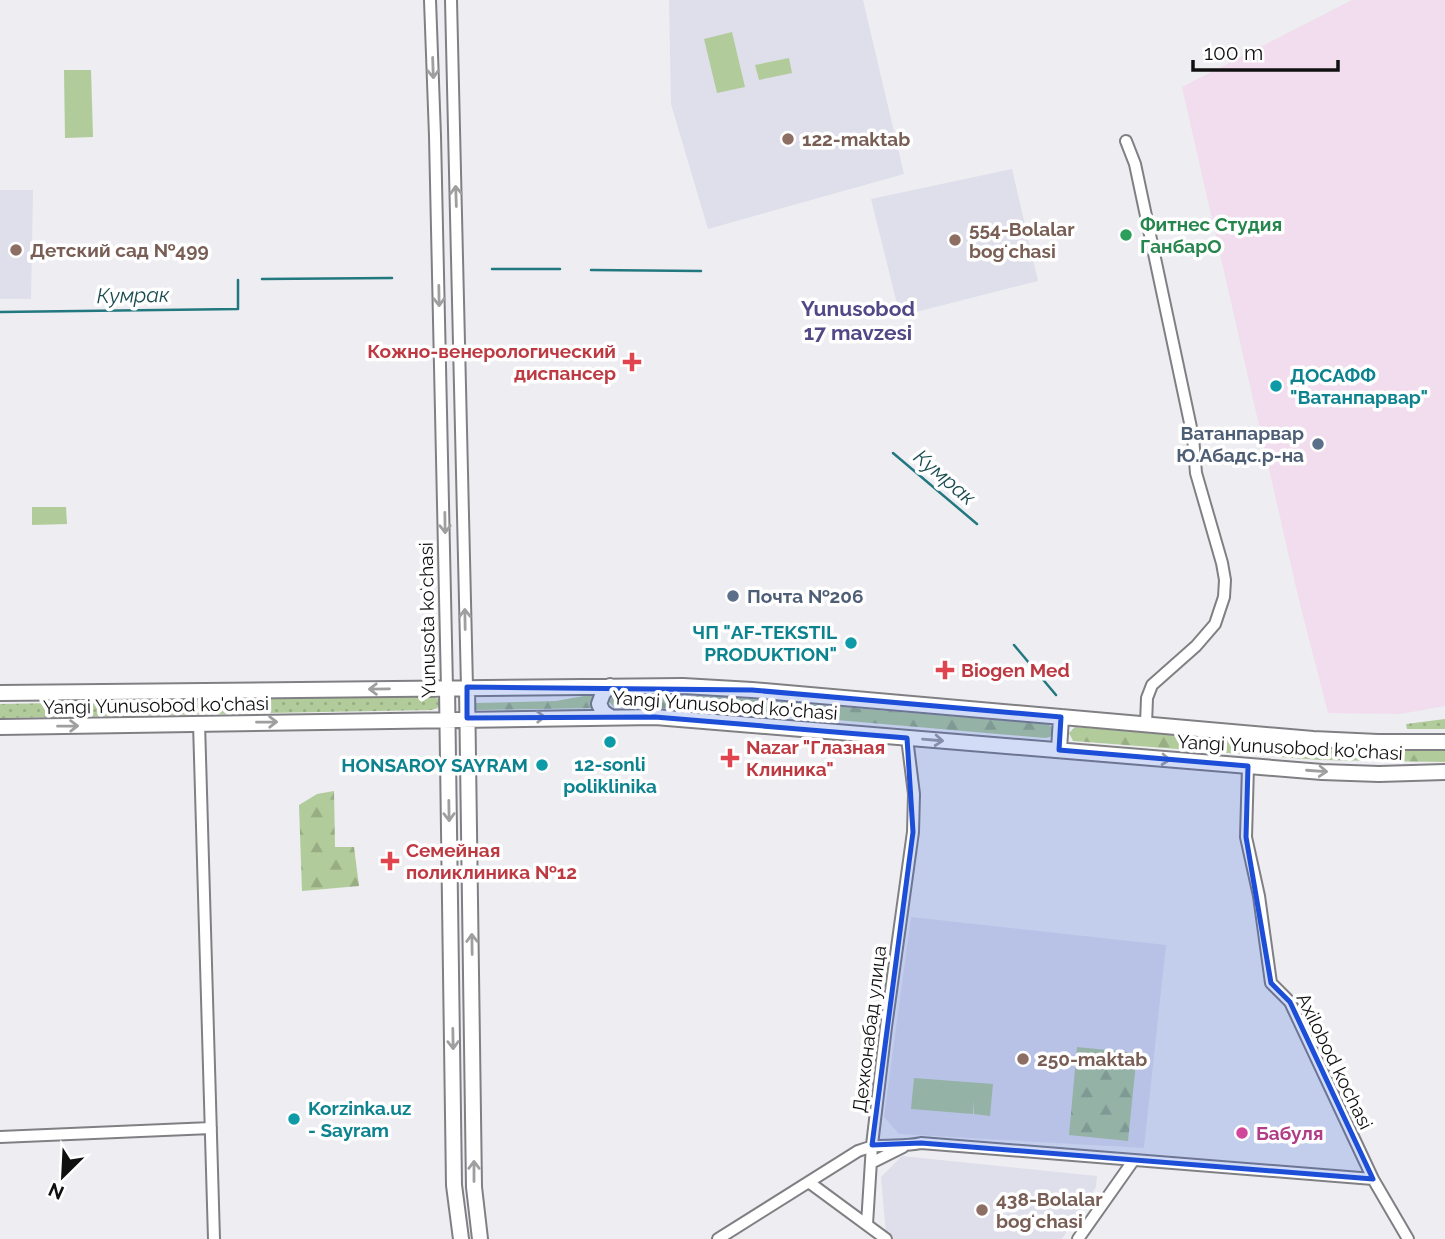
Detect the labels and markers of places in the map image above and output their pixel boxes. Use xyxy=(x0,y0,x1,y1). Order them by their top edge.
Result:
place label: 122-maktab xyxy=(802,128,910,150)
marker: 122-maktab xyxy=(780,131,796,147)
place label: Фитнес Студия ГанбарО xyxy=(1140,213,1282,257)
place label: 554-Bolalar bogʻchasi xyxy=(969,218,1075,262)
marker: Фитнес Студия ГанбарО xyxy=(1118,227,1134,243)
marker: 554-Bolalar bogʻchasi xyxy=(947,232,963,248)
place label: Детский сад №499 xyxy=(30,239,209,261)
marker: Детский сад №499 xyxy=(8,242,24,258)
place label: Кожно-венерологический диспансер xyxy=(367,340,616,384)
marker: Кожно-венерологический диспансер xyxy=(622,352,642,372)
place label: ДОСАФФ "Ватанпарвар" xyxy=(1290,364,1428,408)
marker: ДОСАФФ "Ватанпарвар" xyxy=(1268,378,1284,394)
place label: Ватанпарвар Ю.Абадс.р-на xyxy=(1176,422,1304,466)
marker: Ватанпарвар Ю.Абадс.р-на xyxy=(1310,436,1326,452)
place label: Почта №206 xyxy=(747,585,864,607)
marker: Почта №206 xyxy=(725,588,741,604)
place label: ЧП "AF-TEKSTIL PRODUKTION" xyxy=(692,621,837,665)
marker: ЧП "AF-TEKSTIL PRODUKTION" xyxy=(843,635,859,651)
place label: Biogen Med xyxy=(961,659,1070,681)
marker: Biogen Med xyxy=(935,660,955,680)
marker: 12-sonli poliklinika xyxy=(602,734,618,750)
place label: Nazar "Глазная Клиника" xyxy=(746,736,885,780)
marker: Nazar "Глазная Клиника" xyxy=(720,748,740,768)
place label: 12-sonli poliklinika xyxy=(563,753,657,797)
place label: HONSAROY SAYRAM xyxy=(341,754,528,776)
marker: HONSAROY SAYRAM xyxy=(534,757,550,773)
place label: Семейная поликлиника №12 xyxy=(406,839,577,883)
marker: Семейная поликлиника №12 xyxy=(380,851,400,871)
place label: 250-maktab xyxy=(1037,1048,1147,1070)
marker: 250-maktab xyxy=(1015,1051,1031,1067)
place label: Korzinka.uz - Sayram xyxy=(308,1097,411,1141)
marker: Korzinka.uz - Sayram xyxy=(286,1111,302,1127)
place label: Бабуля xyxy=(1256,1122,1323,1144)
marker: Бабуля xyxy=(1234,1125,1250,1141)
place label: 438-Bolalar bogʻchasi xyxy=(996,1188,1103,1232)
marker: 438-Bolalar bogʻchasi xyxy=(974,1202,990,1218)

